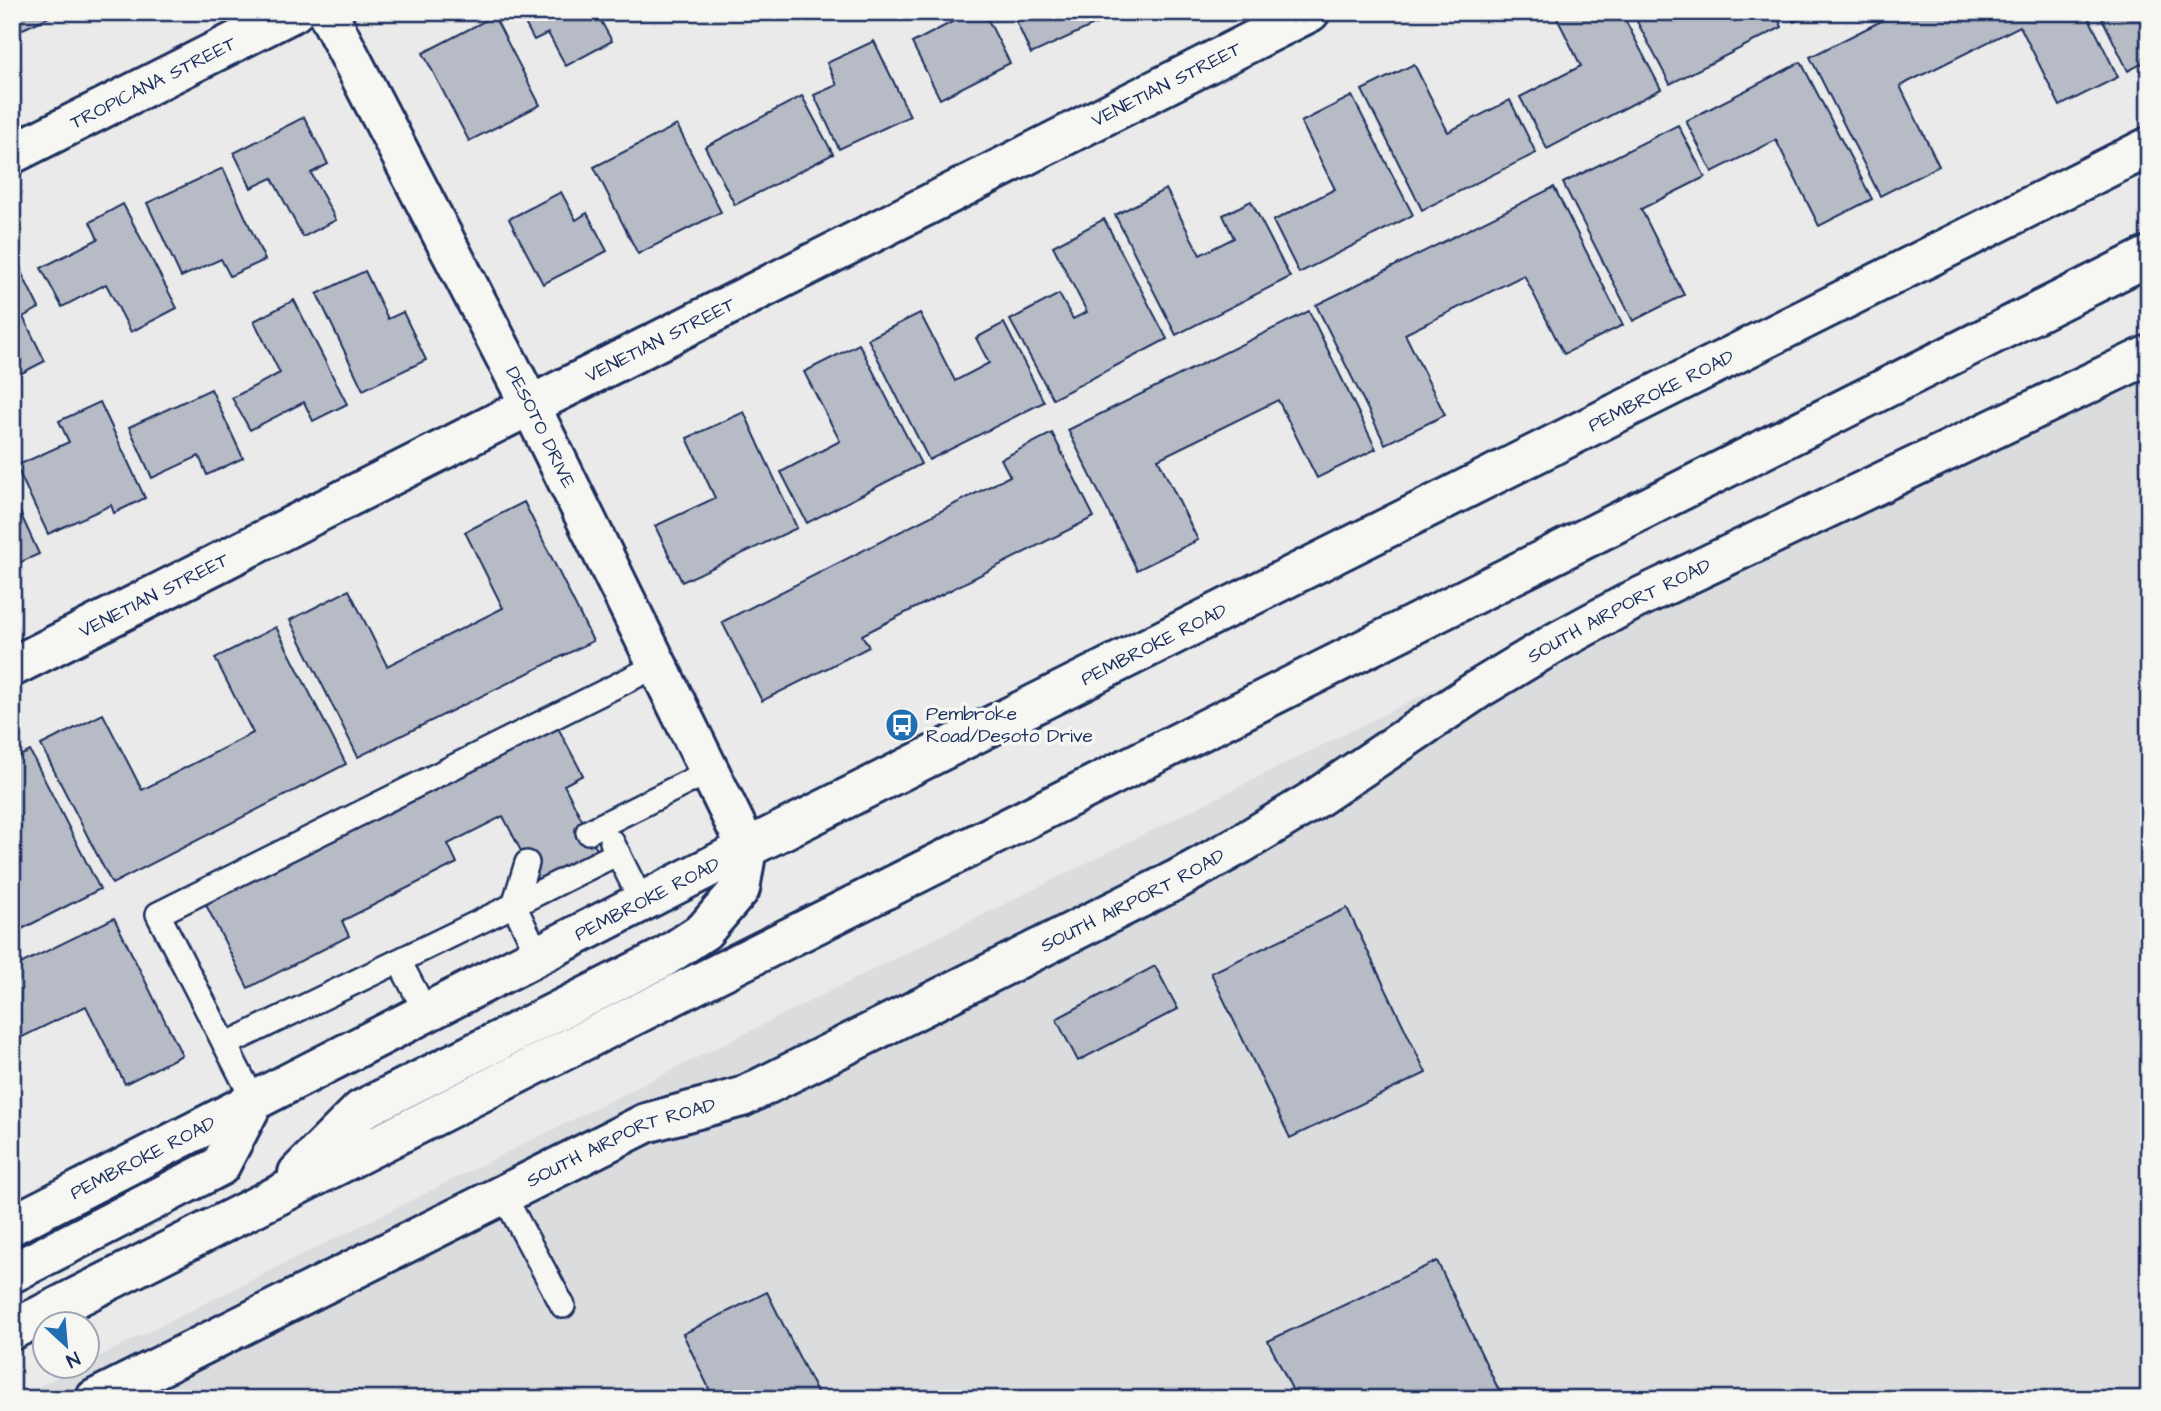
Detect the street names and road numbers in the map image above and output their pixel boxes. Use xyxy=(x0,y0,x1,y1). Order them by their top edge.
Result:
street label: TROPICANA STREET xyxy=(66,30,241,136)
street label: VENETIAN STREET xyxy=(1087,35,1246,134)
street label: VENETIAN STREET xyxy=(581,291,740,389)
street label: PEMBROKE ROAD xyxy=(1583,343,1739,439)
street label: DESOTO DRIVE xyxy=(499,362,582,493)
street label: VENETIAN STREET xyxy=(74,546,234,645)
street label: SOUTH AIRPORT ROAD xyxy=(1522,552,1715,670)
street label: PEMBROKE ROAD xyxy=(1076,597,1232,692)
street label: SOUTH AIRPORT ROAD xyxy=(1036,842,1230,959)
street label: PEMBROKE ROAD xyxy=(570,851,725,948)
street label: SOUTH AIRPORT ROAD xyxy=(522,1091,719,1194)
street label: PEMBROKE ROAD xyxy=(65,1109,220,1206)

